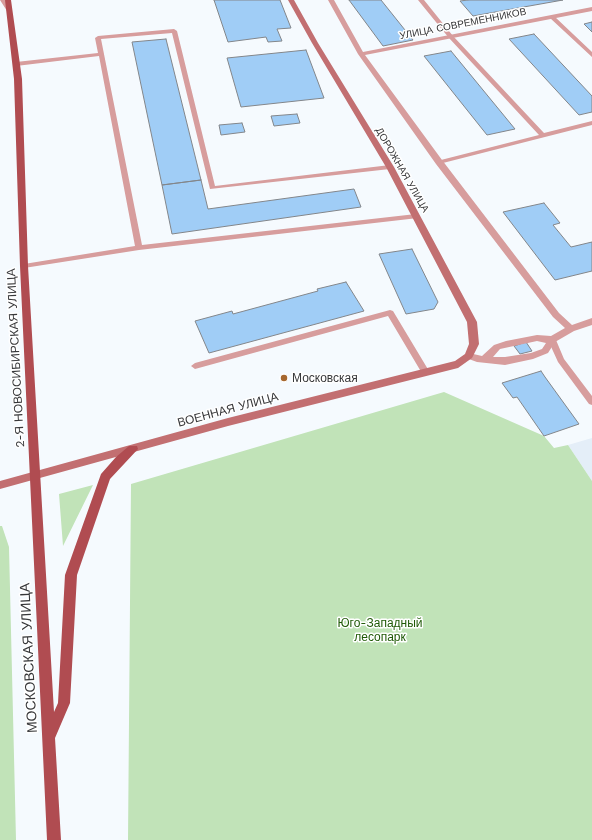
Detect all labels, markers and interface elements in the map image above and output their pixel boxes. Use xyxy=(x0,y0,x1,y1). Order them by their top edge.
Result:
street label: УЛИЦА СОВРЕМЕННИКОВ xyxy=(399,6,527,42)
street label: ДОРОЖНАЯ УЛИЦА xyxy=(373,125,431,215)
street label: 2-Я НОВОСИБИРСКАЯ УЛИЦА xyxy=(4,268,28,448)
place label: Московская xyxy=(292,371,358,385)
marker: Московская xyxy=(279,373,289,383)
street label: ВОЕННАЯ УЛИЦА xyxy=(176,390,280,430)
street label: МОСКОВСКАЯ УЛИЦА xyxy=(17,583,41,733)
park label: Юго-Западный лесопарк xyxy=(337,616,423,644)

